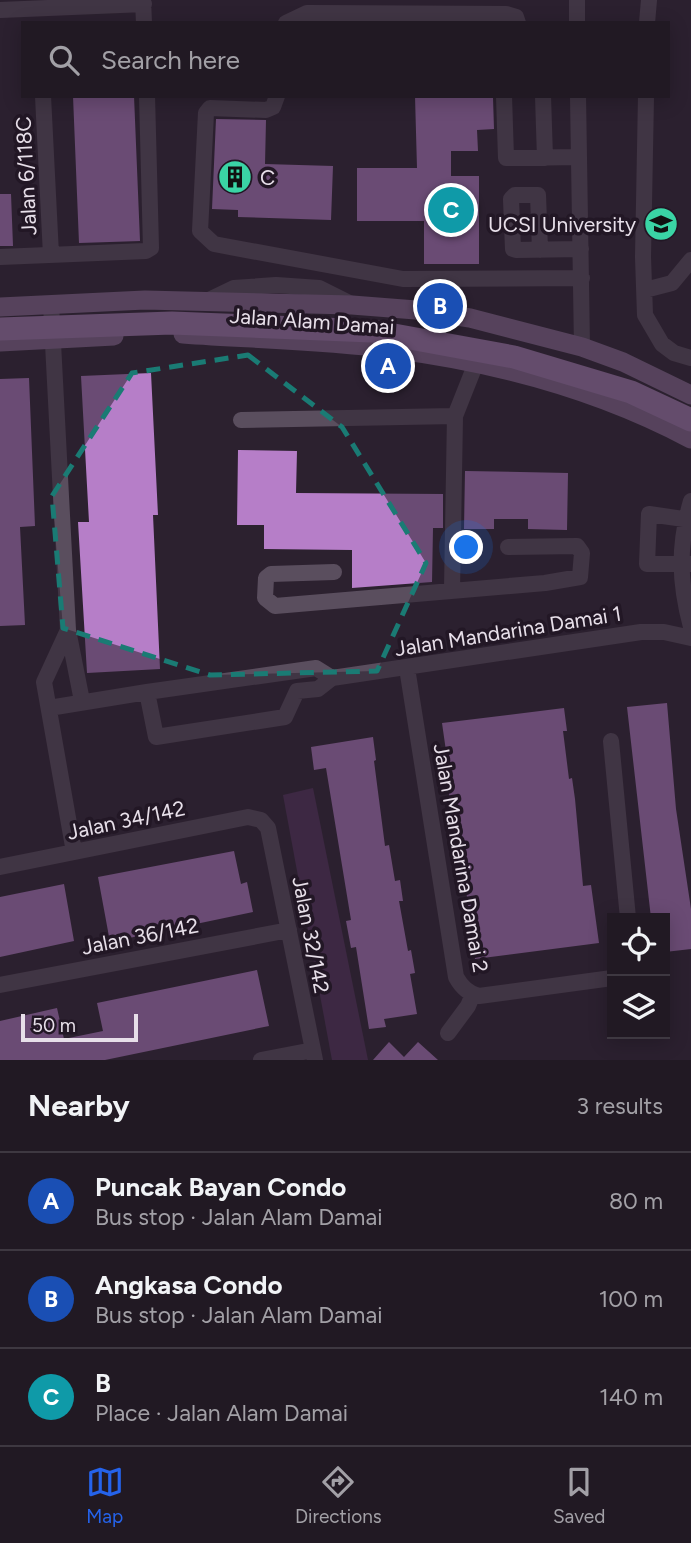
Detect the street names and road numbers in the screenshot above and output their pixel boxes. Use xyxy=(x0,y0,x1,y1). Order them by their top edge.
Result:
street label: Jalan 6/118C xyxy=(10,116,42,236)
street label: Jalan Alam Damai xyxy=(229,303,395,339)
street label: Jalan Mandarina Damai 1 xyxy=(393,601,623,661)
street label: Jalan Mandarina Damai 2 xyxy=(429,742,493,974)
street label: Jalan 34/142 xyxy=(65,795,187,845)
street label: Jalan 32/142 xyxy=(287,874,335,996)
street label: Jalan 36/142 xyxy=(79,912,201,960)

